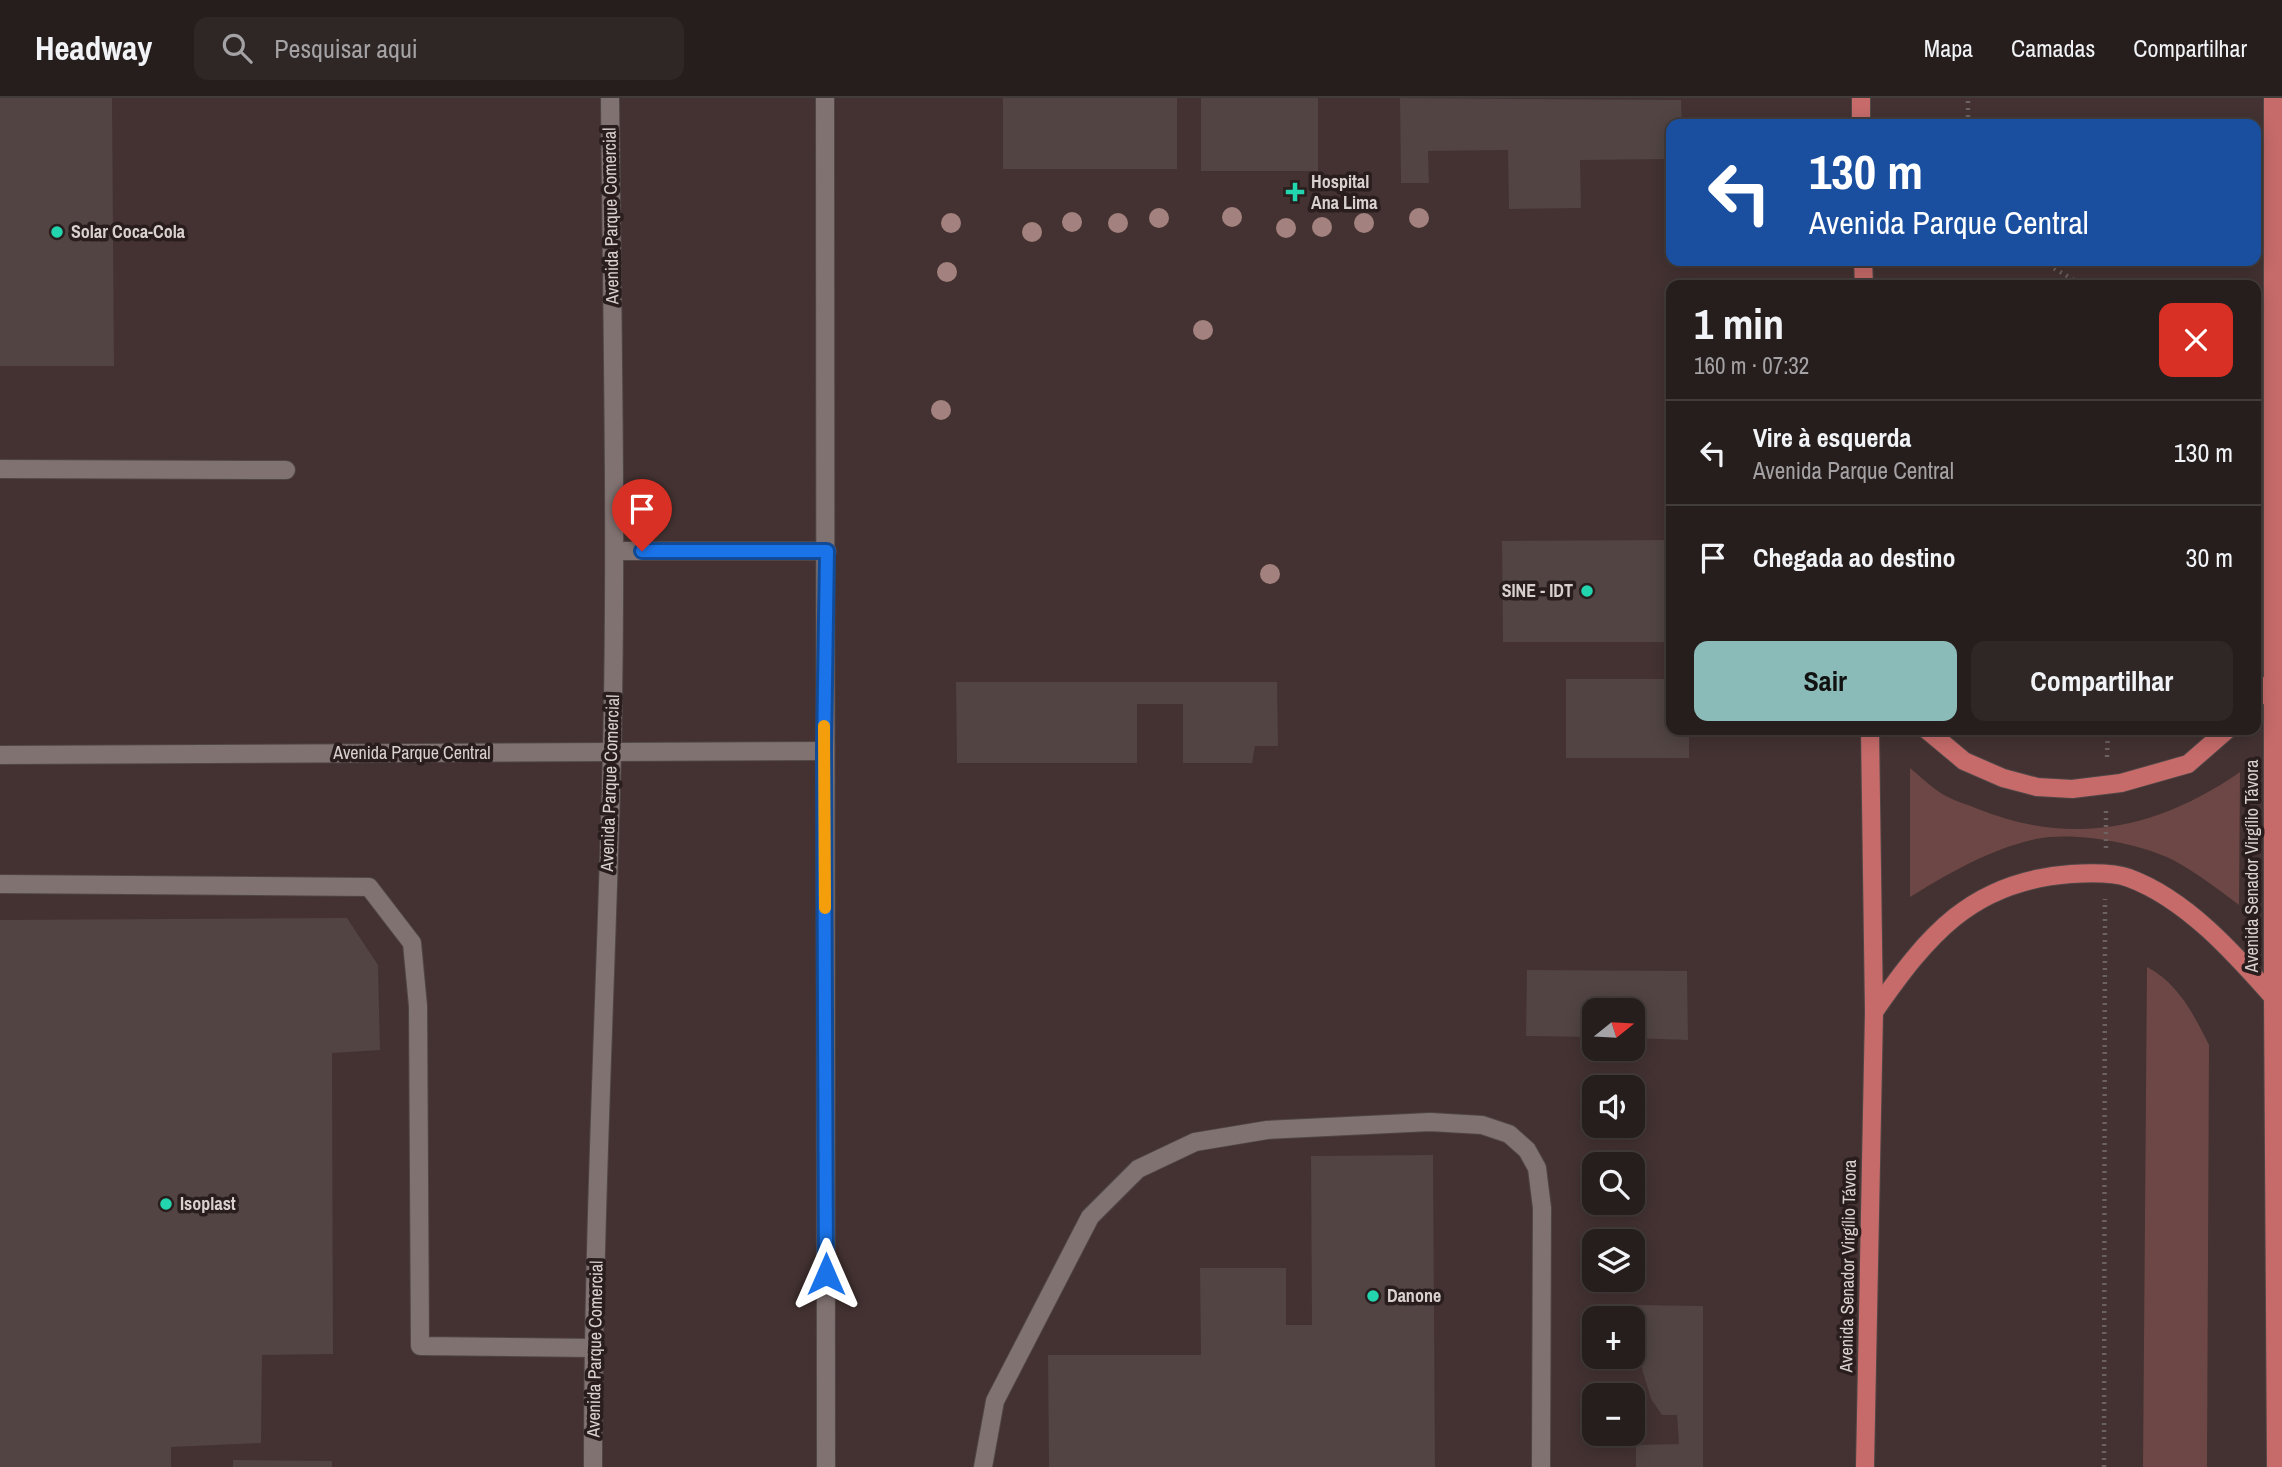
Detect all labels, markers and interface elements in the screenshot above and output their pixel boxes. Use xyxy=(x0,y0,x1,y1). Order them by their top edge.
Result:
search box xyxy=(194,17,684,80)
text: Headway xyxy=(35,26,152,70)
icon: search xyxy=(218,29,256,67)
text: Pesquisar aqui xyxy=(274,31,418,66)
text: Mapa xyxy=(1924,32,1973,64)
text: Camadas xyxy=(2011,32,2095,64)
text: Compartilhar xyxy=(2133,32,2247,64)
street label: Avenida Parque Comercial xyxy=(596,127,625,306)
text: 130 m xyxy=(1809,138,1923,204)
icon: left xyxy=(1694,147,1785,238)
place label: Hospital Ana Lima xyxy=(1311,169,1378,215)
marker: Hospital Ana Lima xyxy=(1285,182,1305,202)
text: Avenida Parque Central xyxy=(1809,201,2089,244)
place label: Solar Coca-Cola xyxy=(71,219,186,244)
marker: Solar Coca-Cola xyxy=(49,224,65,240)
text: 1 min xyxy=(1694,296,1784,352)
button: close xyxy=(2159,303,2233,377)
text: 160 m · 07:32 xyxy=(1694,350,1809,381)
text: Vire à esquerda xyxy=(1753,420,1911,455)
icon: left xyxy=(1694,434,1732,472)
text: 130 m xyxy=(2174,435,2233,470)
text: Avenida Parque Central xyxy=(1753,455,1954,486)
pin xyxy=(612,479,672,551)
icon: arrive xyxy=(623,490,661,528)
icon: arrive xyxy=(1694,539,1732,577)
text: Chegada ao destino xyxy=(1753,540,1956,575)
text: 30 m xyxy=(2186,540,2233,575)
place label: SINE - IDT xyxy=(1502,578,1573,603)
marker: SINE - IDT xyxy=(1579,583,1595,599)
button: Sair xyxy=(1694,641,1957,721)
button: Compartilhar xyxy=(1971,641,2233,721)
street label: Avenida Parque Comercial xyxy=(594,694,625,873)
street label: Avenida Parque Central xyxy=(332,740,491,765)
street label: Avenida Senador Virgílio Távora xyxy=(2239,760,2264,973)
north arrow xyxy=(1582,998,1645,1060)
map controls xyxy=(1582,998,1645,1446)
button: sound xyxy=(1582,1075,1645,1138)
button: search xyxy=(1582,1152,1645,1215)
street label: Avenida Senador Virgílio Távora xyxy=(1833,1159,1862,1374)
place label: Isoplast xyxy=(180,1191,236,1216)
marker: Isoplast xyxy=(158,1196,174,1212)
button: layers xyxy=(1582,1229,1645,1292)
position arrow xyxy=(789,1237,863,1311)
street label: Avenida Parque Comercial xyxy=(580,1260,609,1439)
place label: Danone xyxy=(1387,1283,1441,1308)
marker: Danone xyxy=(1365,1288,1381,1304)
button: + xyxy=(1582,1306,1645,1369)
button: − xyxy=(1582,1383,1645,1446)

